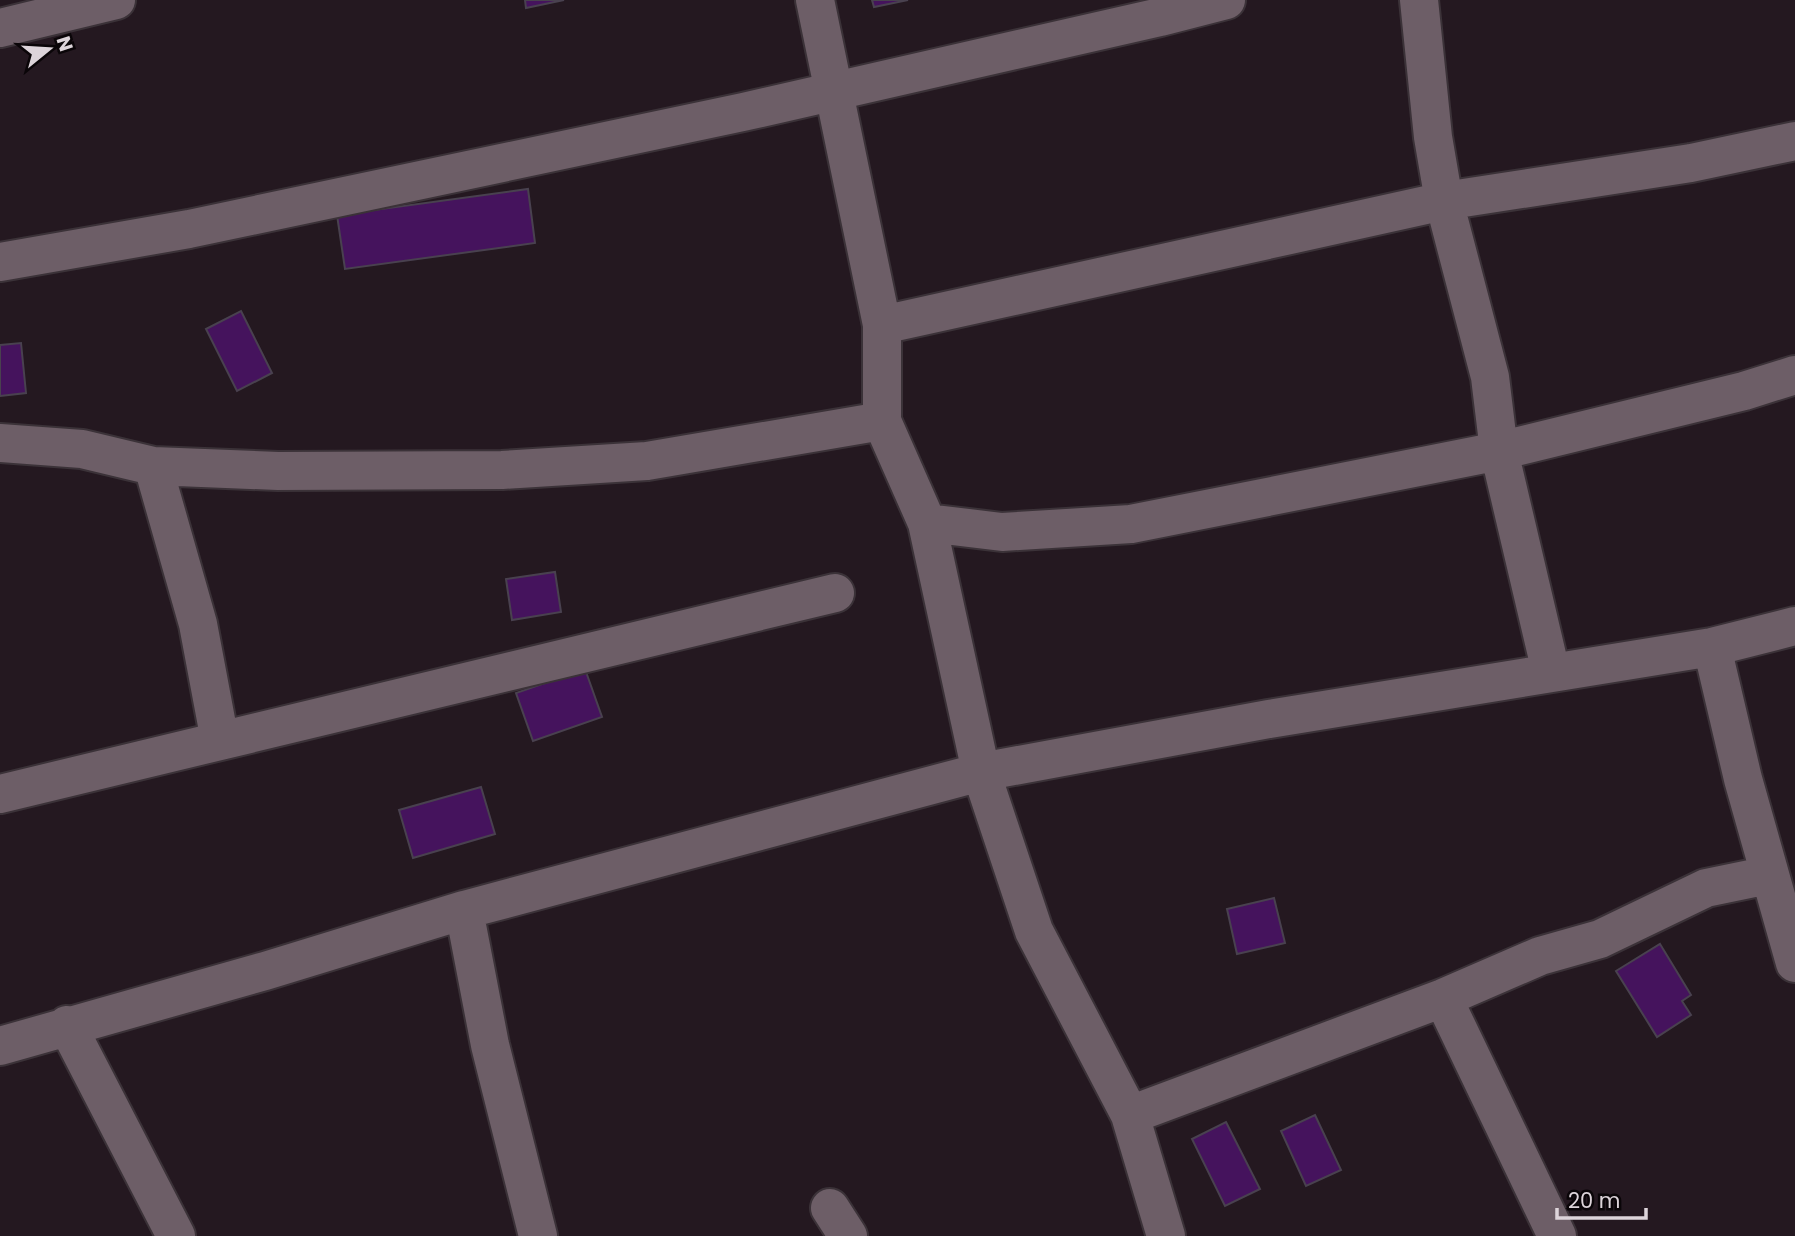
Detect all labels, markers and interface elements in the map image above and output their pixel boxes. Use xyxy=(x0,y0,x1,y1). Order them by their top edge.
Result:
north arrow xyxy=(14,14,84,84)
text: N xyxy=(50,33,80,55)
scale bar xyxy=(1557,1176,1646,1220)
text: 20 m xyxy=(1568,1186,1621,1215)

